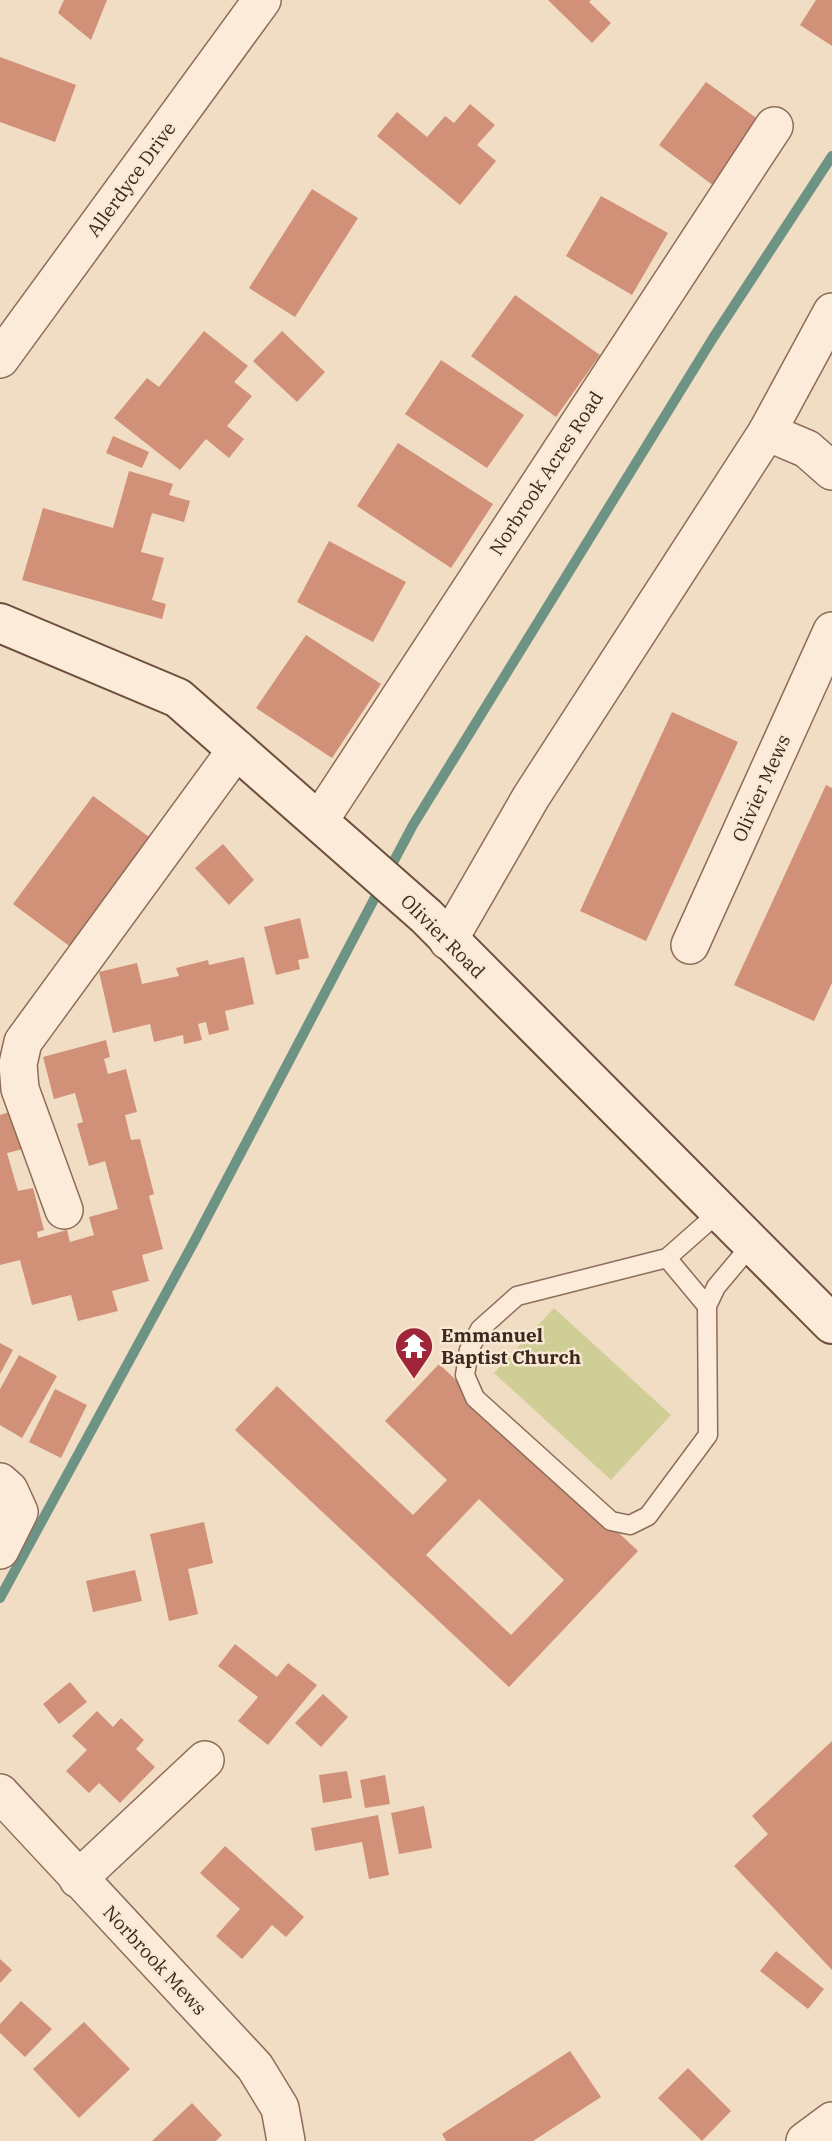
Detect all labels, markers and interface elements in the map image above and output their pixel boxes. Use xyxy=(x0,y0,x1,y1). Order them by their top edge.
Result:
street label: Allerdyce Drive xyxy=(81,117,181,241)
street label: Norbrook Acres Road xyxy=(484,386,608,560)
street label: Olivier Mews xyxy=(727,731,795,845)
street label: Olivier Road xyxy=(396,889,490,983)
place label: Emmanuel Baptist Church xyxy=(441,1323,581,1369)
temple icon: Emmanuel Baptist Church xyxy=(393,1325,435,1380)
street label: Norbrook Mews xyxy=(98,1900,212,2020)

